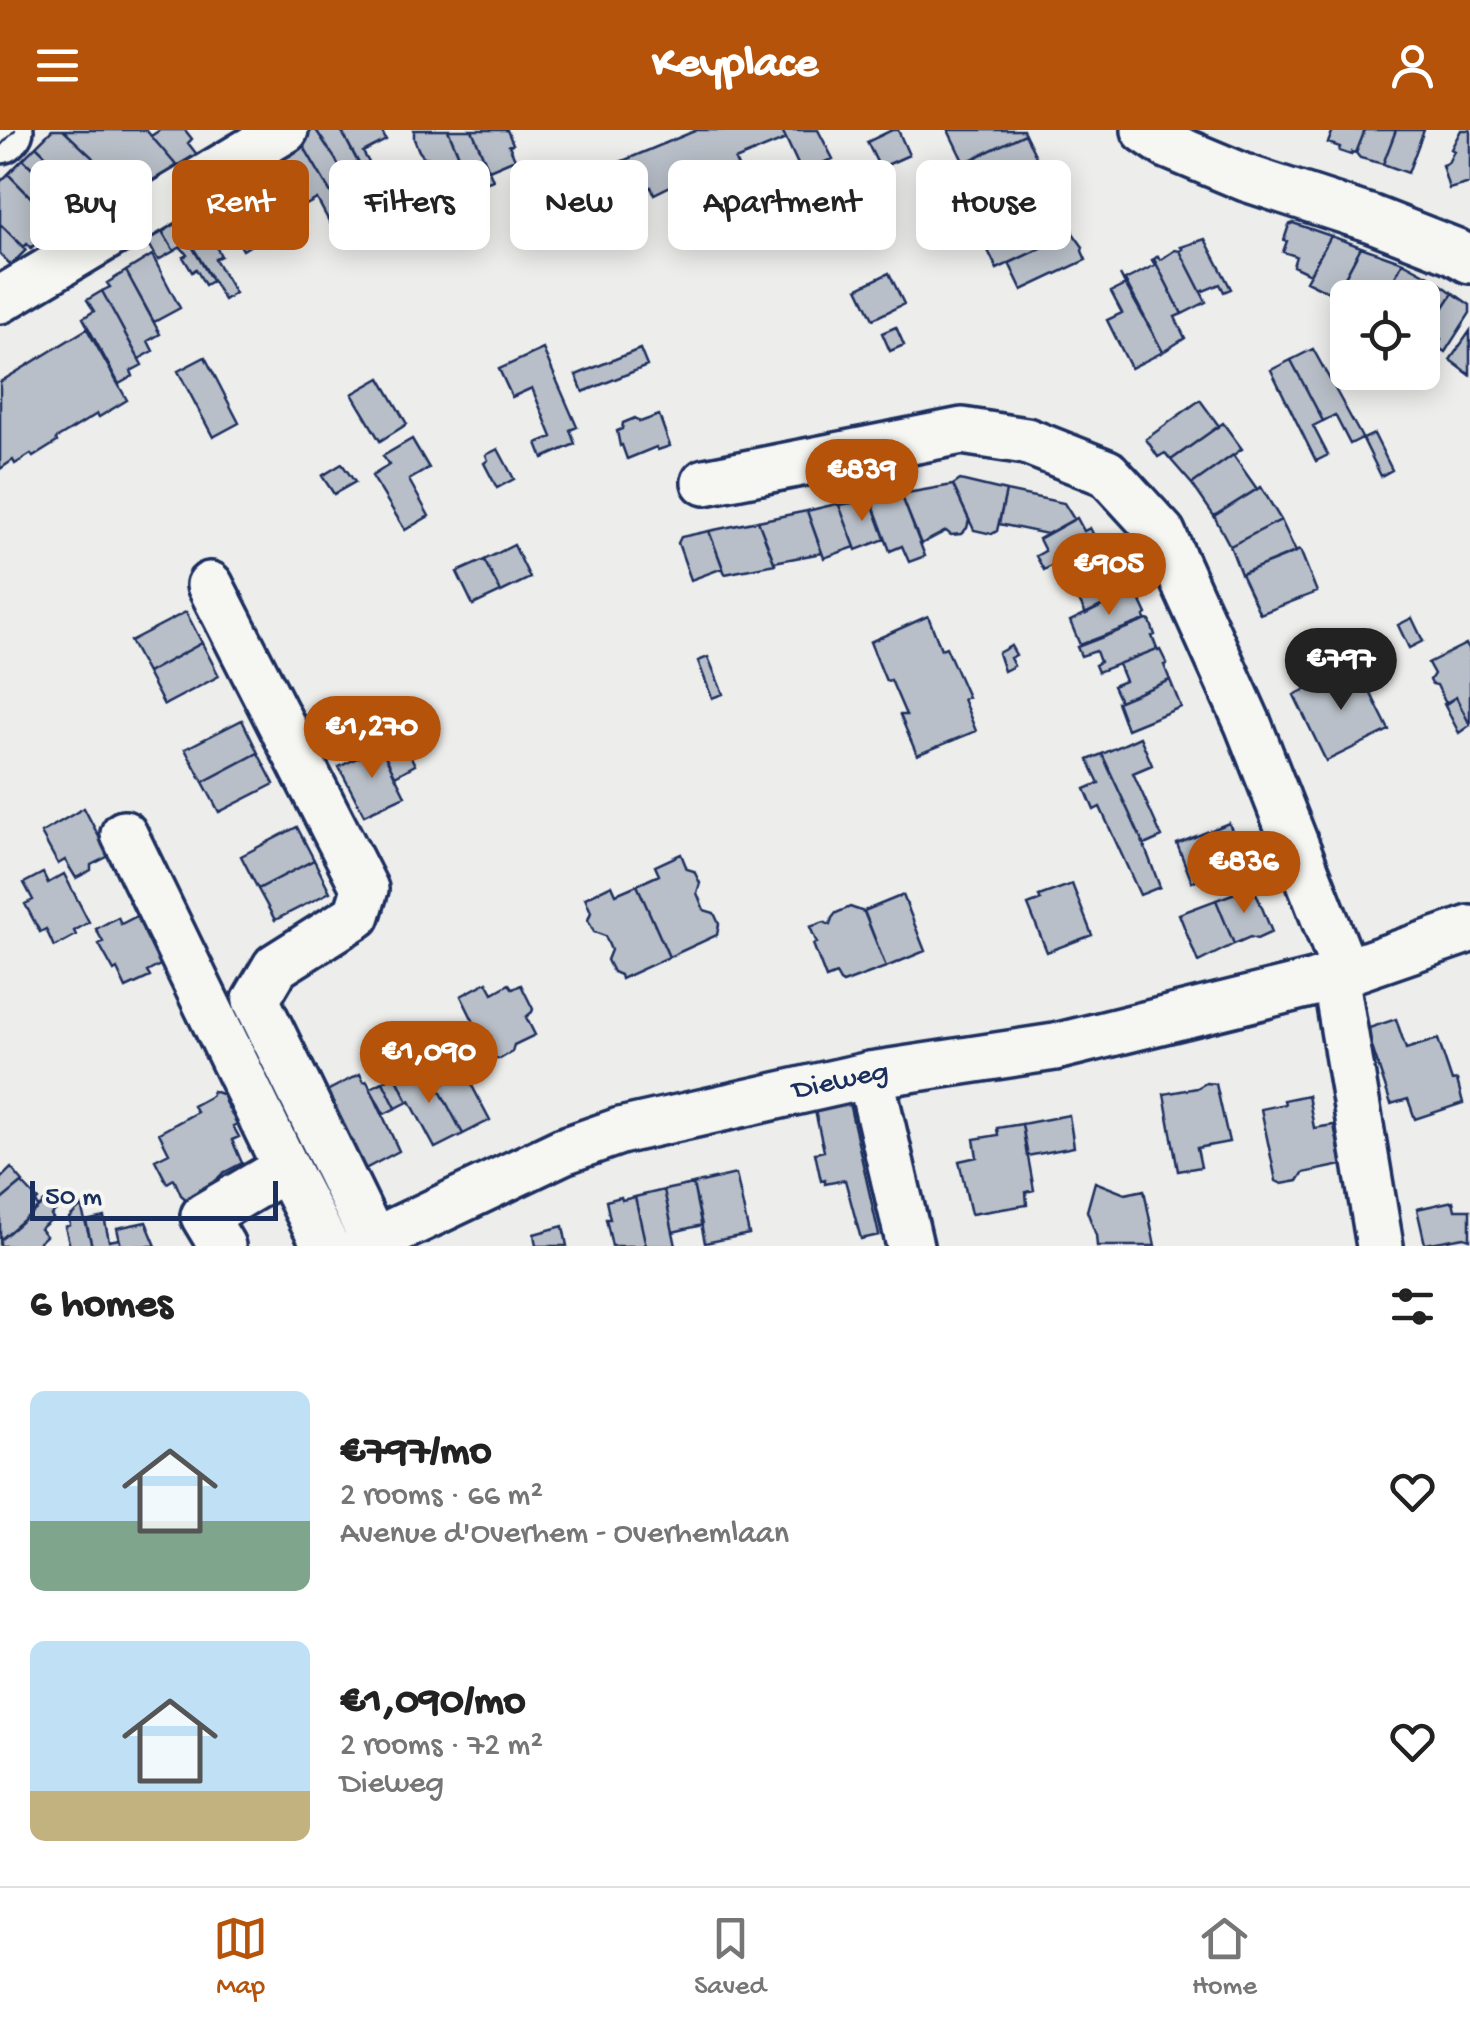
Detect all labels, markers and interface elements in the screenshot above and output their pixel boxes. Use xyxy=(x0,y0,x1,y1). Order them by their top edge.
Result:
icon: menu xyxy=(30,38,85,93)
icon: person xyxy=(1385,38,1440,93)
text: Keyplace xyxy=(652,39,818,92)
chip: Buy xyxy=(30,160,152,250)
chip: Rent xyxy=(172,160,309,250)
chip: Filters xyxy=(329,160,490,250)
chip: New xyxy=(510,160,648,250)
chip: Apartment xyxy=(668,160,896,250)
chip: House xyxy=(916,160,1071,250)
map controls xyxy=(1330,280,1440,390)
button: locate xyxy=(1330,280,1440,390)
pin: €839 xyxy=(803,439,921,524)
text: €839 xyxy=(827,452,897,490)
pin: €905 xyxy=(1050,533,1168,618)
text: €905 xyxy=(1074,546,1144,584)
pin: €797 xyxy=(1282,628,1400,713)
text: €797 xyxy=(1307,641,1375,679)
pin: €1,270 xyxy=(291,696,453,781)
text: €1,270 xyxy=(326,709,418,747)
pin: €836 xyxy=(1185,831,1303,916)
text: €836 xyxy=(1209,844,1279,882)
pin: €1,090 xyxy=(348,1021,510,1106)
text: €1,090 xyxy=(382,1034,476,1072)
street label: Dieweg xyxy=(787,1055,891,1110)
scale bar xyxy=(30,1176,278,1220)
text: 50 m xyxy=(45,1182,102,1215)
icon: filters xyxy=(1385,1279,1440,1334)
text: 6 homes xyxy=(30,1282,173,1331)
text: €797/mo xyxy=(340,1429,491,1478)
icon: home xyxy=(110,1431,230,1551)
icon: heart xyxy=(1385,1464,1440,1519)
text: 2 rooms · 66 m² xyxy=(340,1478,543,1516)
text: Avenue d'Overhem - Overhemlaan xyxy=(340,1516,789,1554)
text: €1,090/mo xyxy=(340,1679,526,1728)
icon: home xyxy=(110,1681,230,1801)
icon: heart xyxy=(1385,1714,1440,1769)
text: 2 rooms · 72 m² xyxy=(340,1728,543,1766)
text: Dieweg xyxy=(340,1766,444,1804)
tab: Map xyxy=(213,1911,268,2004)
tab: Saved xyxy=(694,1911,766,2004)
tab: Home xyxy=(1192,1911,1257,2004)

